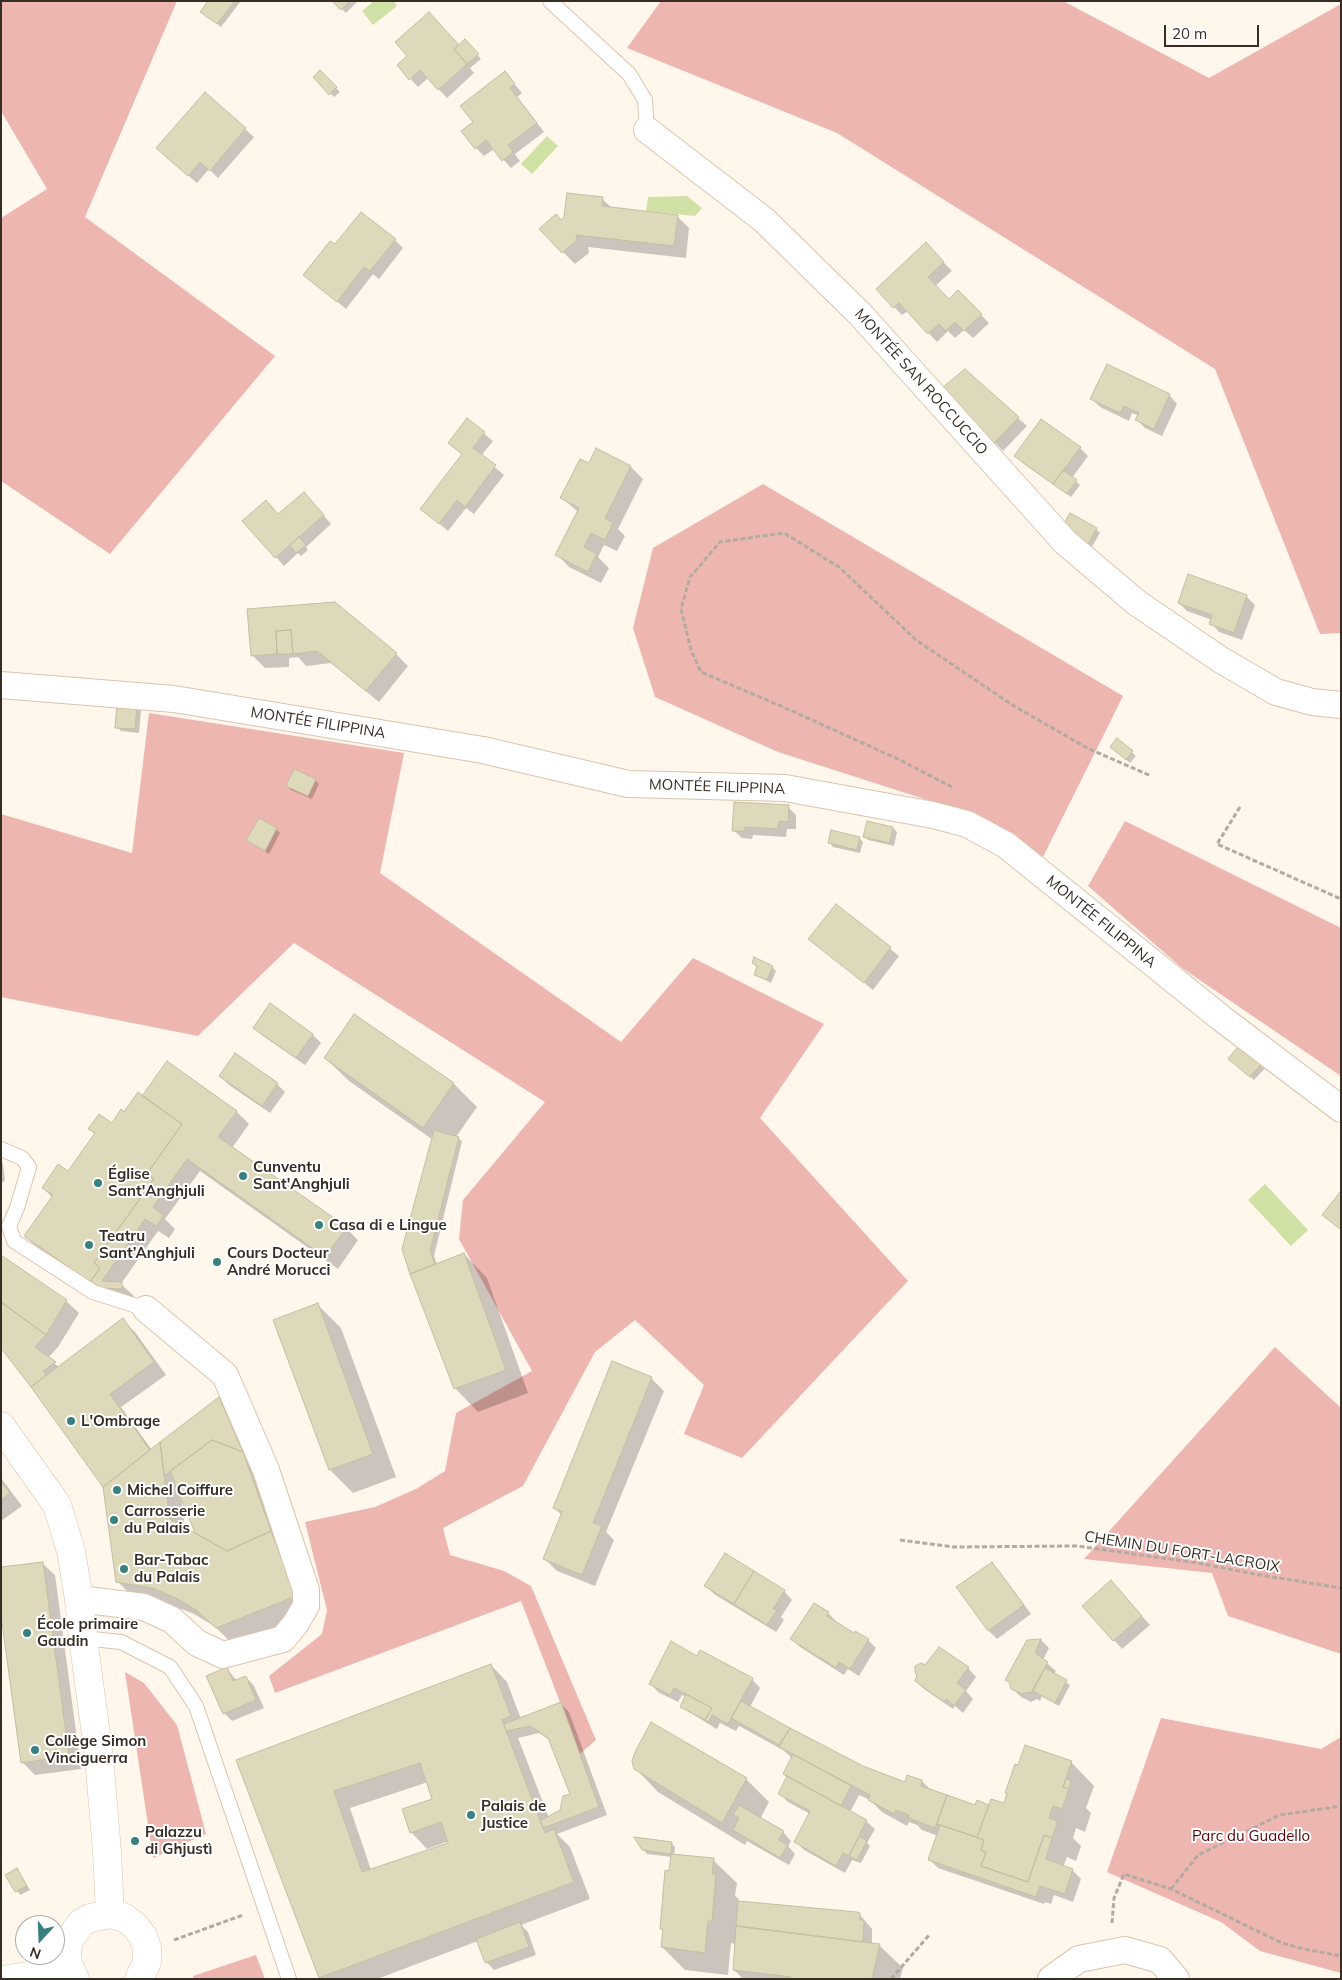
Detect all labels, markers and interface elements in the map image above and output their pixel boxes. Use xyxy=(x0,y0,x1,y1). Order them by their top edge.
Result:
scale bar xyxy=(1167,15,1262,47)
text: 20 m xyxy=(1172,24,1207,43)
street label: MONTÉE SAN ROCCUCCIO xyxy=(851,305,991,459)
street label: MONTÉE FILIPPINA xyxy=(249,703,387,743)
street label: MONTÉE FILIPPINA xyxy=(649,776,785,798)
street label: MONTÉE FILIPPINA xyxy=(1042,872,1160,972)
place label: Cunventu Sant'Anghjuli xyxy=(253,1158,350,1193)
place label: Église Sant'Anghjuli xyxy=(108,1165,205,1200)
marker: Cunventu Sant'Anghjuli xyxy=(237,1170,249,1182)
marker: Église Sant'Anghjuli xyxy=(92,1177,104,1189)
place label: Casa di e Lingue xyxy=(329,1216,447,1234)
marker: Casa di e Lingue xyxy=(313,1219,325,1231)
place label: Teatru Sant’Anghjuli xyxy=(99,1227,195,1262)
marker: Teatru Sant’Anghjuli xyxy=(83,1239,95,1251)
place label: Cours Docteur André Morucci xyxy=(227,1244,330,1279)
marker: Cours Docteur André Morucci xyxy=(211,1256,223,1268)
place label: L'Ombrage xyxy=(81,1412,160,1430)
marker: L'Ombrage xyxy=(65,1415,77,1427)
place label: Michel Coiffure xyxy=(127,1481,233,1499)
marker: Michel Coiffure xyxy=(111,1484,123,1496)
place label: Carrosserie du Palais xyxy=(124,1502,205,1537)
marker: Carrosserie du Palais xyxy=(108,1514,120,1526)
street label: CHEMIN DU FORT-LACROIX xyxy=(1083,1528,1281,1576)
place label: Bar-Tabac du Palais xyxy=(134,1551,209,1586)
marker: Bar-Tabac du Palais xyxy=(118,1563,130,1575)
place label: École primaire Gaudin xyxy=(37,1615,138,1650)
marker: École primaire Gaudin xyxy=(21,1627,33,1639)
place label: Collège Simon Vinciguerra xyxy=(45,1732,146,1767)
marker: Collège Simon Vinciguerra xyxy=(29,1744,41,1756)
place label: Palais de Justice xyxy=(481,1797,546,1832)
marker: Palais de Justice xyxy=(465,1809,477,1821)
place label: Palazzu di Ghjustì xyxy=(145,1823,212,1858)
park label: Parc du Guadello xyxy=(1192,1827,1310,1845)
marker: Palazzu di Ghjustì xyxy=(129,1835,141,1847)
north arrow xyxy=(15,1915,65,1965)
text: N xyxy=(27,1943,43,1963)

